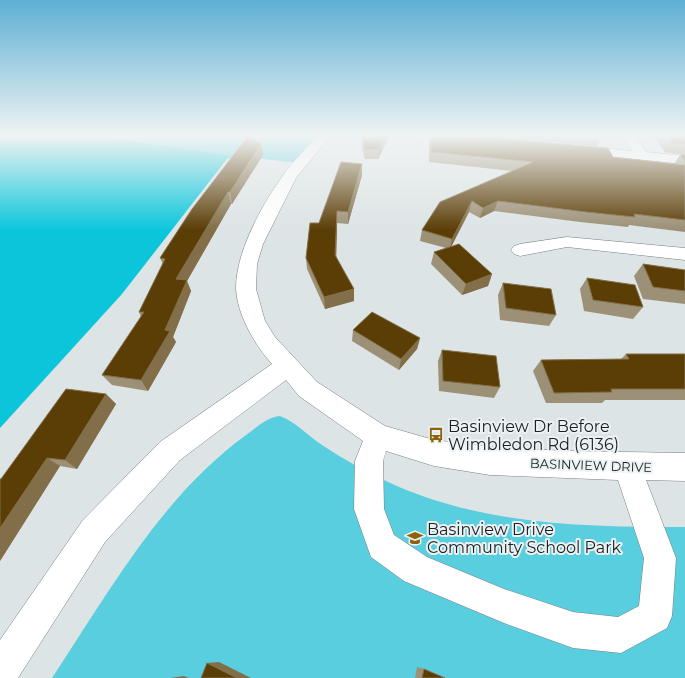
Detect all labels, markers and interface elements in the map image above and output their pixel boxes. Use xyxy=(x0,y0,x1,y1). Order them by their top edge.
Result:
place label: Basinview Dr Before Wimbledon Rd (6136) xyxy=(448,417,619,454)
bus stop icon: Basinview Dr Before Wimbledon Rd (6136) xyxy=(427,426,445,444)
street label: BASINVIEW DRIVE xyxy=(530,455,652,475)
place label: Basinview Drive Community School Park xyxy=(427,520,622,557)
school or university icon: Basinview Drive Community School Park xyxy=(406,529,424,547)

